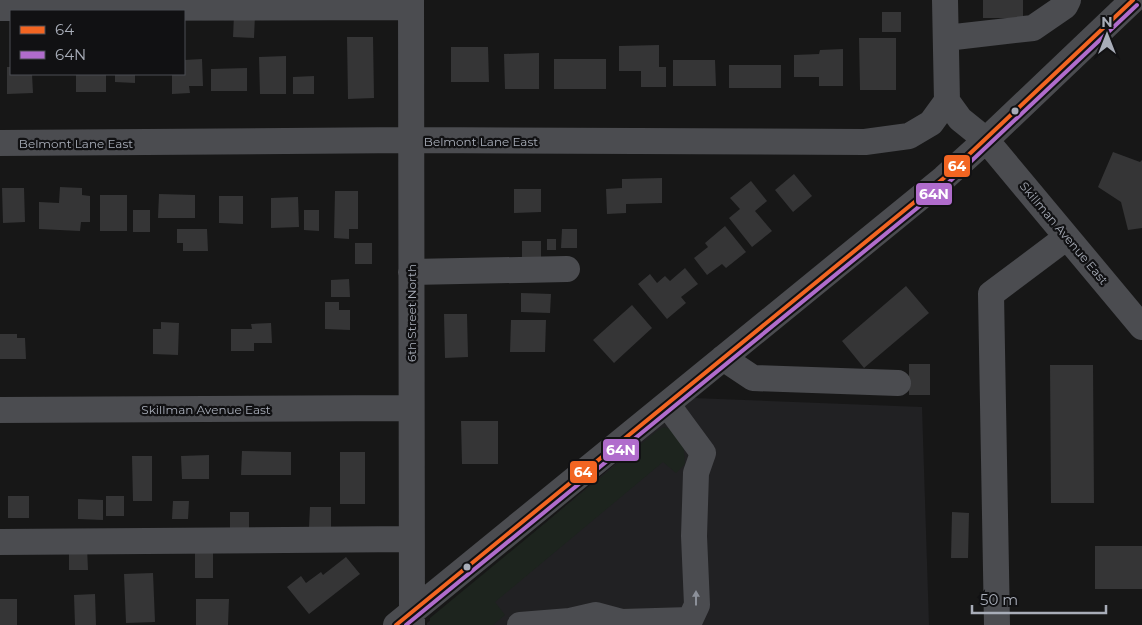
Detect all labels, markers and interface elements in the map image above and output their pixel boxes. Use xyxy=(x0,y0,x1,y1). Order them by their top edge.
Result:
legend xyxy=(10,10,185,75)
north arrow xyxy=(1082,10,1132,60)
text: N xyxy=(1101,13,1113,31)
text: 64 xyxy=(55,20,74,39)
text: 64N xyxy=(55,45,86,64)
unlabelled marker xyxy=(1010,106,1020,116)
street label: Belmont Lane East xyxy=(424,134,538,149)
street label: Belmont Lane East xyxy=(19,136,133,151)
line badge: 64 xyxy=(943,154,971,178)
text: 64 xyxy=(948,157,967,175)
street label: Skillman Avenue East xyxy=(1017,179,1111,288)
line badge: 64N xyxy=(915,182,953,206)
text: 64N xyxy=(919,185,949,203)
street label: 6th Street North xyxy=(404,264,419,362)
street label: Skillman Avenue East xyxy=(141,402,271,417)
line badge: 64N xyxy=(602,438,640,462)
text: 64N xyxy=(606,441,636,459)
line badge: 64 xyxy=(569,460,598,484)
text: 64 xyxy=(574,463,593,481)
unlabelled marker xyxy=(462,562,472,572)
scale bar xyxy=(972,582,1106,614)
one-way arrow xyxy=(692,590,700,606)
text: 50 m xyxy=(980,590,1018,609)

